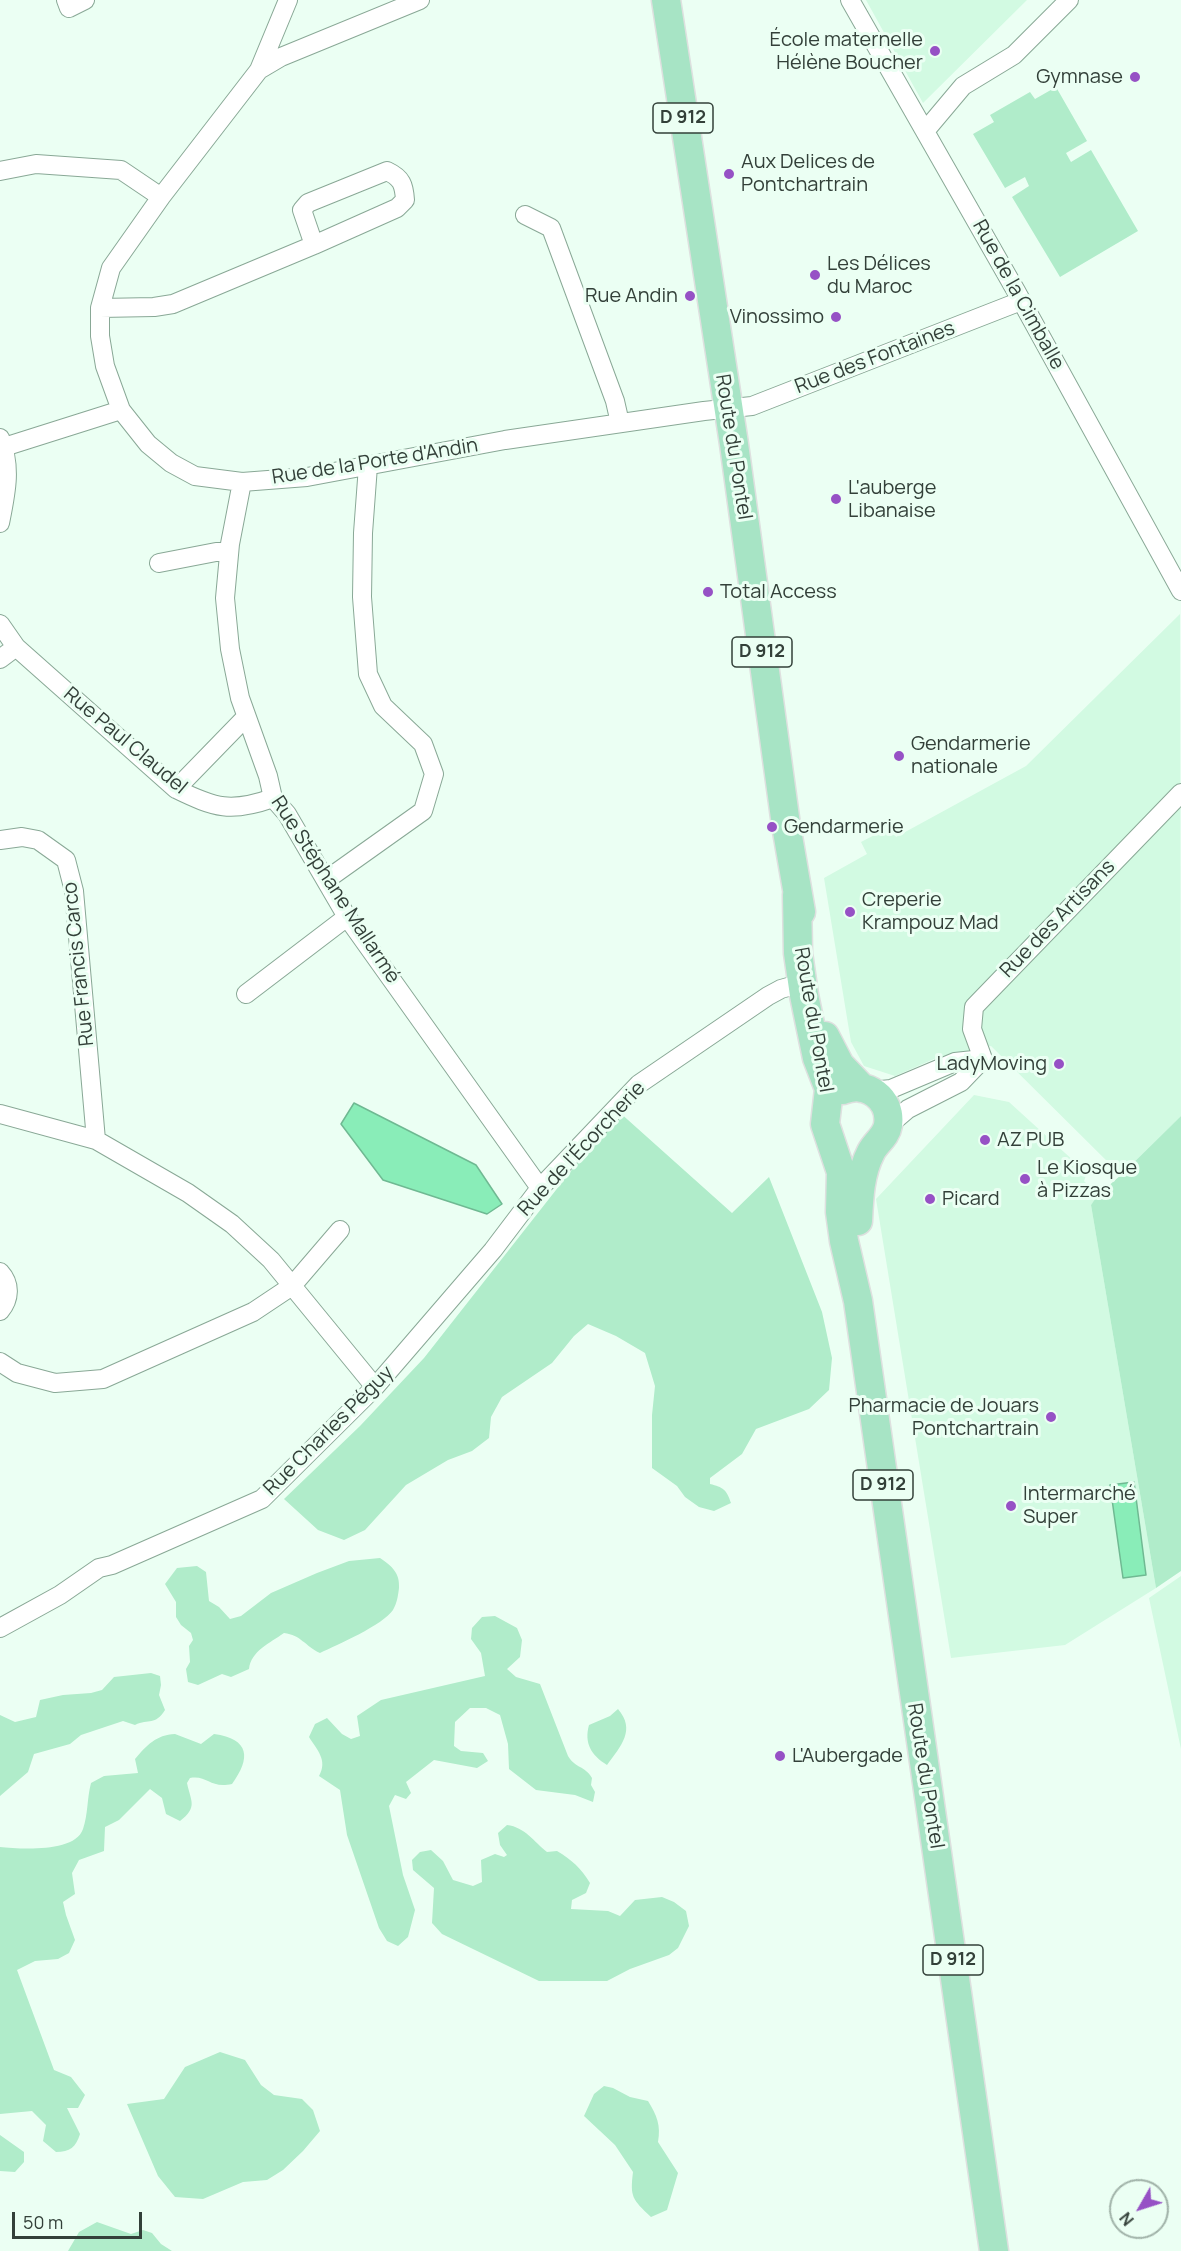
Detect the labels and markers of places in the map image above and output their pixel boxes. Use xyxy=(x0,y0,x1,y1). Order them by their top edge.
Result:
place label: École maternelle Hélène Boucher xyxy=(770,28,923,75)
marker: École maternelle Hélène Boucher xyxy=(928,44,942,58)
place label: Gymnase xyxy=(1036,65,1123,89)
marker: Gymnase xyxy=(1128,70,1142,84)
place label: Aux Delices de Pontchartrain xyxy=(741,150,875,197)
marker: Aux Delices de Pontchartrain xyxy=(722,167,736,181)
place label: Les Délices du Maroc xyxy=(827,252,931,299)
marker: Les Délices du Maroc xyxy=(808,268,822,282)
place label: Rue Andin xyxy=(585,284,678,308)
marker: Rue Andin xyxy=(683,289,697,303)
place label: Vinossimo xyxy=(730,305,824,329)
marker: Vinossimo xyxy=(829,310,843,324)
place label: L'auberge Libanaise xyxy=(848,476,936,523)
marker: L'auberge Libanaise xyxy=(829,492,843,506)
place label: Total Access xyxy=(720,580,837,604)
marker: Total Access xyxy=(701,585,715,599)
place label: Gendarmerie nationale xyxy=(911,732,1031,779)
marker: Gendarmerie nationale xyxy=(892,749,906,763)
place label: Gendarmerie xyxy=(784,815,904,839)
marker: Gendarmerie xyxy=(765,820,779,834)
place label: Creperie Krampouz Mad xyxy=(862,888,999,935)
marker: Creperie Krampouz Mad xyxy=(843,905,857,919)
place label: LadyMoving xyxy=(936,1052,1047,1076)
marker: LadyMoving xyxy=(1052,1057,1066,1071)
place label: AZ PUB xyxy=(997,1128,1064,1152)
marker: AZ PUB xyxy=(978,1133,992,1147)
place label: Le Kiosque à Pizzas xyxy=(1037,1156,1137,1203)
marker: Le Kiosque à Pizzas xyxy=(1018,1172,1032,1186)
place label: Picard xyxy=(942,1187,1000,1211)
marker: Picard xyxy=(923,1192,937,1206)
place label: Pharmacie de Jouars Pontchartrain xyxy=(849,1394,1039,1441)
marker: Pharmacie de Jouars Pontchartrain xyxy=(1044,1410,1058,1424)
place label: Intermarché Super xyxy=(1023,1482,1136,1529)
marker: Intermarché Super xyxy=(1004,1499,1018,1513)
place label: L'Aubergade xyxy=(792,1744,903,1768)
marker: L'Aubergade xyxy=(773,1749,787,1763)

